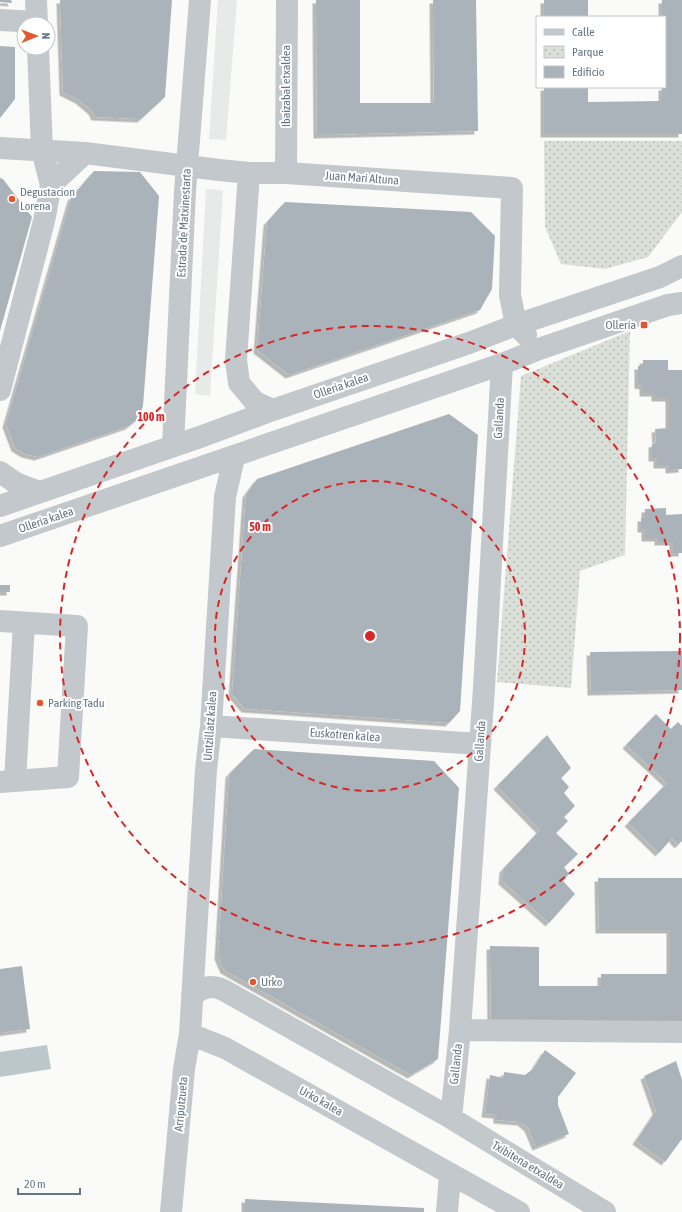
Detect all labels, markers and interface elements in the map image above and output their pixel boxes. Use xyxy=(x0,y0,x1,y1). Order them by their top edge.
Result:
north arrow xyxy=(16,16,56,56)
legend xyxy=(536,16,666,88)
text: Calle xyxy=(572,25,595,39)
text: N xyxy=(40,32,52,39)
street label: Ibaizabal etxaldea xyxy=(279,45,293,127)
text: Parque xyxy=(572,45,604,59)
text: Edificio xyxy=(572,65,605,79)
street label: Estrada de Matxinestarta xyxy=(174,168,194,278)
street label: Juan Mari Altuna xyxy=(325,168,399,188)
place label: Degustacion Lorena xyxy=(20,185,75,213)
marker: Degustacion Lorena xyxy=(7,194,17,204)
place label: Olleria xyxy=(605,318,636,332)
marker: Olleria xyxy=(639,320,649,330)
street label: Olleria kalea xyxy=(312,370,370,402)
street label: Gallanda xyxy=(491,397,507,439)
text: 100 m xyxy=(137,410,165,424)
street label: Olleria kalea xyxy=(17,504,75,536)
text: 50 m xyxy=(249,520,271,534)
centre of rings xyxy=(363,629,377,643)
street label: Untzillatz kalea xyxy=(201,691,219,761)
place label: Parking Tadu xyxy=(48,696,105,710)
marker: Parking Tadu xyxy=(35,698,45,708)
street label: Gallanda xyxy=(472,720,488,762)
street label: Euskotren kalea xyxy=(309,726,381,744)
place label: Urko xyxy=(261,975,283,989)
marker: Urko xyxy=(248,977,258,987)
street label: Gallanda xyxy=(447,1043,465,1085)
street label: Arriputzueta xyxy=(172,1076,190,1132)
street label: Urko kalea xyxy=(297,1083,345,1119)
street label: Txibitena etxaldea xyxy=(489,1138,567,1192)
scale bar xyxy=(18,1170,80,1196)
text: 20 m xyxy=(24,1177,46,1191)

